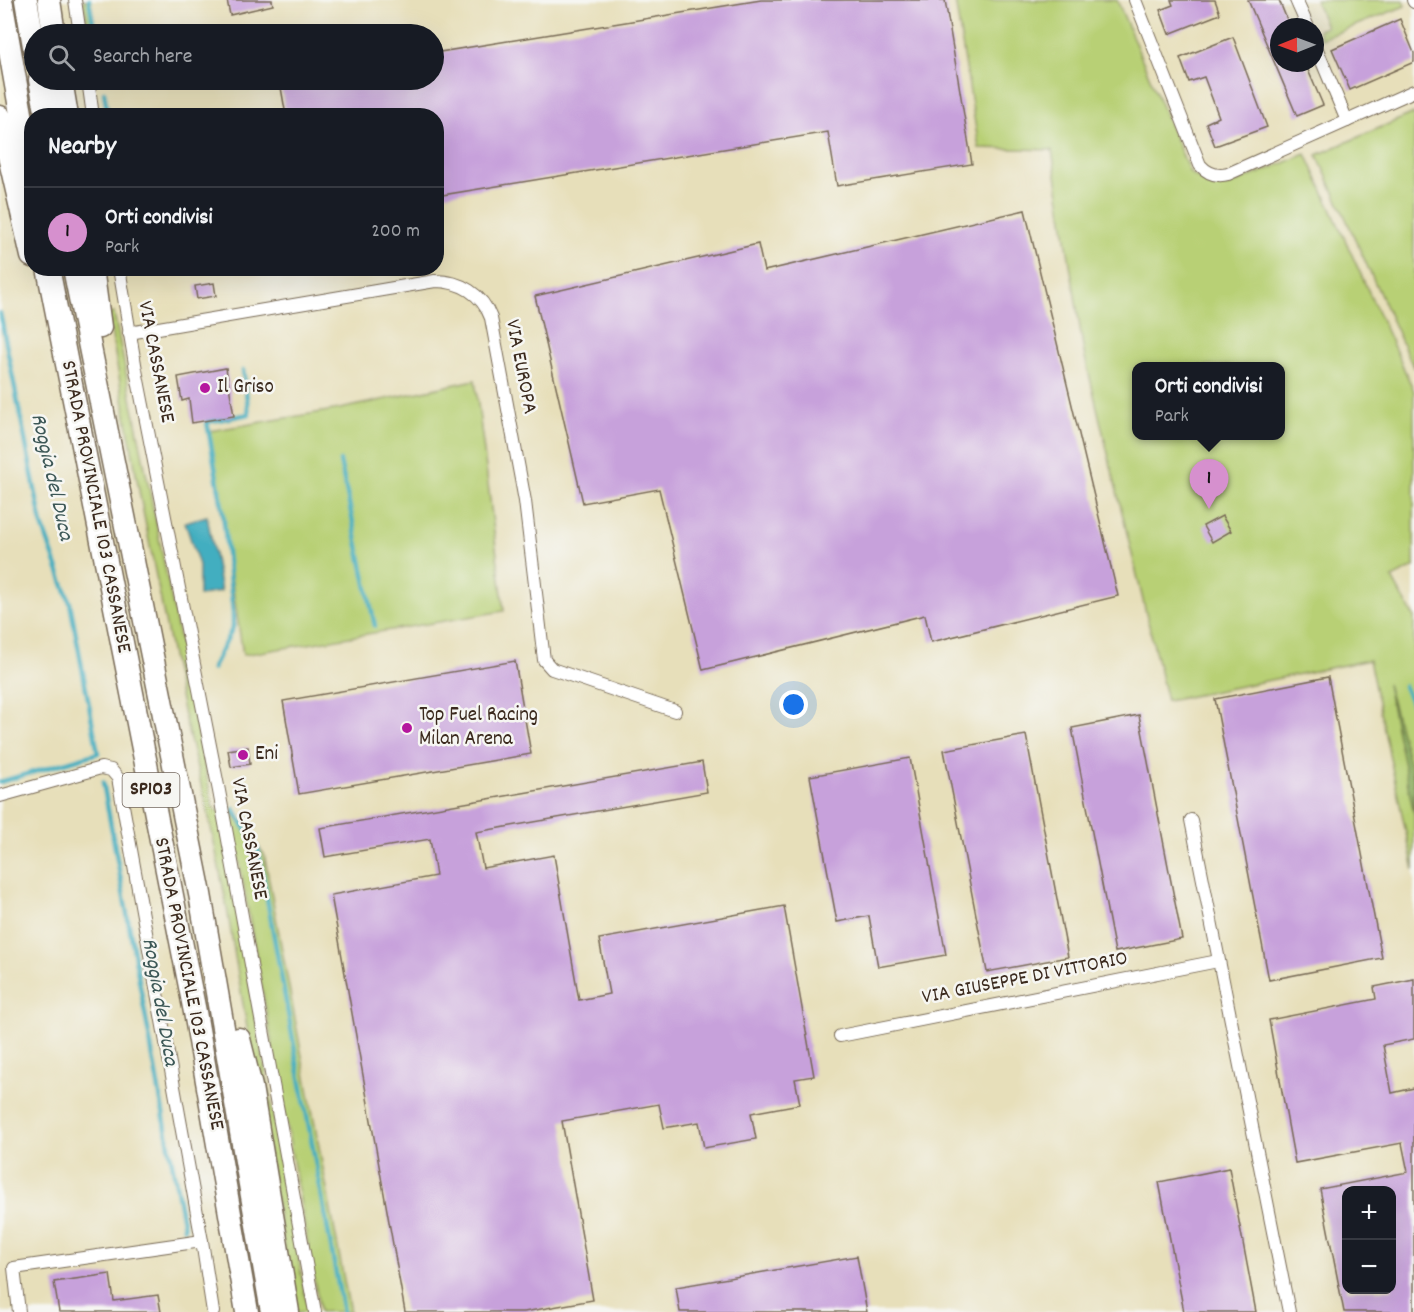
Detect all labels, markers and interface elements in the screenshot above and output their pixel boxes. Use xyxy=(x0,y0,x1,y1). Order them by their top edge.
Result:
north arrow xyxy=(1270,18,1324,72)
search box xyxy=(24,24,444,90)
icon: search xyxy=(45,41,78,74)
text: Search here xyxy=(93,42,192,73)
text: Nearby xyxy=(48,129,116,166)
text: Orti condivisi xyxy=(105,203,213,234)
text: 1 xyxy=(65,218,70,246)
text: 200 m xyxy=(371,218,420,246)
text: Park xyxy=(105,234,139,262)
street label: VIA CASSANESE xyxy=(129,299,182,426)
street label: VIA EUROPA xyxy=(496,317,544,417)
street label: STRADA PROVINCIALE 103 CASSANESE xyxy=(52,358,138,656)
popup xyxy=(1132,362,1285,440)
text: Orti condivisi xyxy=(1155,372,1262,403)
place label: Il Griso xyxy=(217,373,274,403)
marker: Il Griso xyxy=(198,381,212,395)
text: Park xyxy=(1155,403,1189,431)
water label: Roggia del Duca xyxy=(21,410,81,545)
pin: 1 xyxy=(1190,460,1228,509)
your location xyxy=(779,690,808,719)
place label: Top Fuel Racing Milan Arena xyxy=(419,701,538,755)
marker: Top Fuel Racing Milan Arena xyxy=(400,721,414,735)
place label: Eni xyxy=(255,740,278,770)
marker: Eni xyxy=(236,748,250,762)
road number: SP103 xyxy=(122,773,180,807)
street label: VIA CASSANESE xyxy=(222,776,275,903)
street label: STRADA PROVINCIALE 103 CASSANESE xyxy=(145,835,231,1133)
water label: Roggia del Duca xyxy=(132,936,186,1070)
street label: VIA GIUSEPPE DI VITTORIO xyxy=(920,944,1130,1014)
map controls xyxy=(1342,1186,1396,1294)
button: + xyxy=(1342,1186,1396,1240)
button: − xyxy=(1342,1240,1396,1294)

